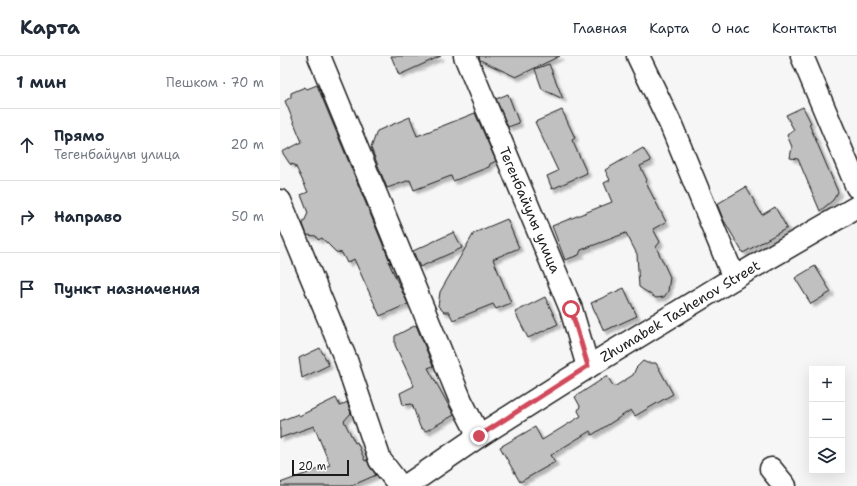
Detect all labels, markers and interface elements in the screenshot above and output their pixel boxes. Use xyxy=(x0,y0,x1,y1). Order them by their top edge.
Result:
text: Карта xyxy=(20,15,80,40)
text: Главная xyxy=(573,19,627,37)
text: Карта xyxy=(649,19,689,37)
text: О нас xyxy=(711,19,750,37)
text: Контакты xyxy=(772,19,837,37)
text: 1 мин xyxy=(16,71,66,93)
text: Пешком · 70 m xyxy=(166,74,264,91)
text: Прямо xyxy=(54,126,104,146)
icon: ahead xyxy=(16,134,38,156)
text: 20 m xyxy=(231,136,264,153)
street label: Тегенбайулы улица xyxy=(495,144,565,276)
text: Тегенбайулы улица xyxy=(54,146,180,163)
icon: right xyxy=(16,206,38,228)
text: Направо xyxy=(54,207,122,227)
text: 50 m xyxy=(231,208,264,225)
street label: Zhumabek Tashenov Street xyxy=(597,256,763,366)
icon: arrive xyxy=(16,278,38,300)
text: Пункт назначения xyxy=(54,279,200,299)
route start xyxy=(562,300,580,318)
map controls xyxy=(809,366,845,474)
button: + xyxy=(809,366,845,402)
button: − xyxy=(809,402,845,438)
route end xyxy=(470,427,488,445)
button: layers xyxy=(809,438,845,474)
scale bar xyxy=(292,458,349,477)
text: 20 m xyxy=(298,459,326,474)

